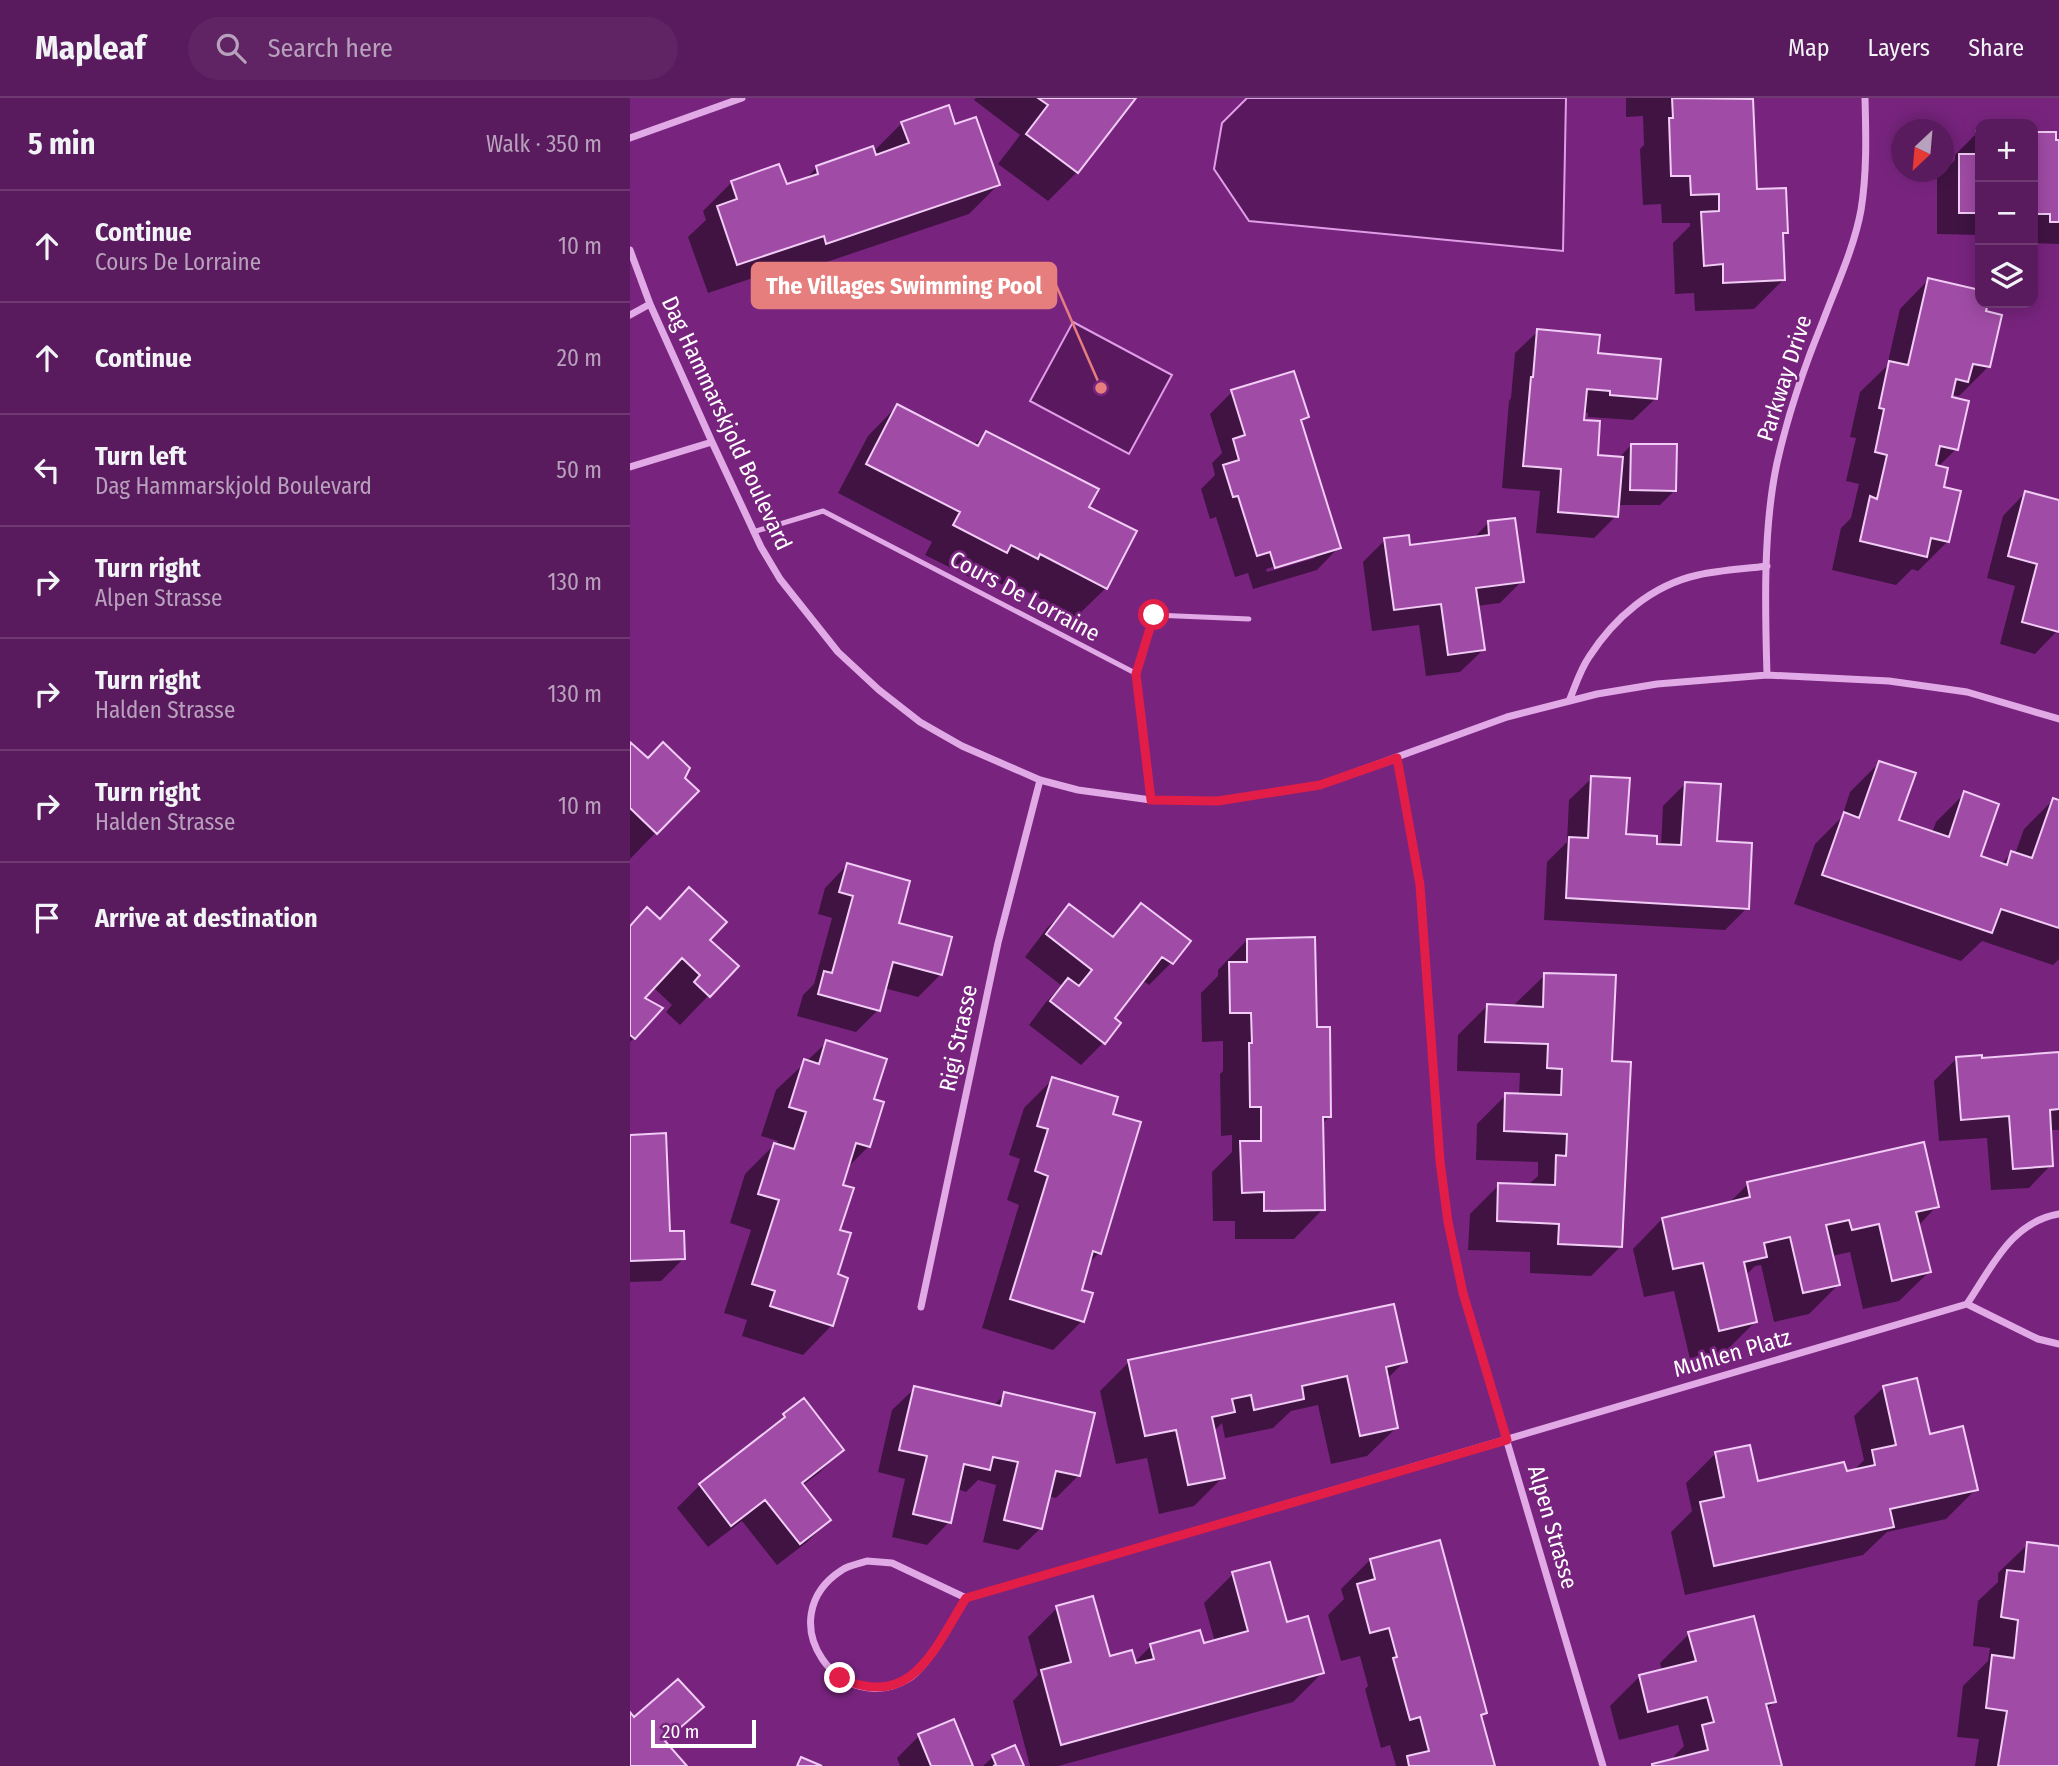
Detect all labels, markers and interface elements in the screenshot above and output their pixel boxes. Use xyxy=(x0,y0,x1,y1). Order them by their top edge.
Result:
search box xyxy=(188,17,678,80)
text: Mapleaf xyxy=(35,28,146,68)
icon: search xyxy=(212,29,250,67)
text: Search here xyxy=(268,33,393,64)
text: Map xyxy=(1788,34,1830,62)
text: Layers xyxy=(1868,34,1930,62)
text: Share xyxy=(1968,34,2024,62)
north arrow xyxy=(1891,119,1954,182)
map controls xyxy=(1975,119,2038,308)
button: + xyxy=(1975,119,2038,182)
text: 5 min xyxy=(28,126,95,162)
text: Walk · 350 m xyxy=(486,130,602,158)
button: − xyxy=(1975,182,2038,245)
text: Continue xyxy=(95,217,192,248)
icon: ahead xyxy=(28,227,66,265)
text: 10 m xyxy=(558,232,602,260)
button: layers xyxy=(1975,245,2038,308)
text: Cours De Lorraine xyxy=(95,248,261,276)
callout: The Villages Swimming Pool xyxy=(752,263,1056,308)
text: The Villages Swimming Pool xyxy=(766,272,1042,300)
street label: Dag Hammarskjold Boulevard xyxy=(656,292,798,554)
street label: Parkway Drive xyxy=(1750,311,1818,445)
icon: ahead xyxy=(28,339,66,377)
text: Continue xyxy=(95,343,192,374)
text: 20 m xyxy=(557,344,602,372)
text: Turn left xyxy=(95,441,187,472)
icon: left xyxy=(28,451,66,489)
text: 50 m xyxy=(556,456,602,484)
text: Dag Hammarskjold Boulevard xyxy=(95,472,372,500)
street label: Cours De Lorraine xyxy=(945,545,1105,647)
text: Turn right xyxy=(95,553,201,584)
icon: right xyxy=(28,563,66,601)
text: 130 m xyxy=(548,568,602,596)
text: Alpen Strasse xyxy=(95,584,222,612)
route start xyxy=(1138,599,1169,630)
text: Turn right xyxy=(95,665,201,696)
icon: right xyxy=(28,675,66,713)
text: 130 m xyxy=(548,680,602,708)
text: Halden Strasse xyxy=(95,696,235,724)
text: Turn right xyxy=(95,777,201,808)
icon: right xyxy=(28,787,66,825)
text: 10 m xyxy=(558,792,602,820)
text: Halden Strasse xyxy=(95,808,235,836)
icon: arrive xyxy=(28,899,66,937)
text: Arrive at destination xyxy=(95,903,318,934)
street label: Rigi Strasse xyxy=(933,982,983,1094)
street label: Muhlen Platz xyxy=(1670,1323,1794,1383)
street label: Alpen Strasse xyxy=(1522,1462,1584,1592)
route end xyxy=(824,1662,855,1693)
scale bar xyxy=(651,1717,756,1749)
text: 20 m xyxy=(662,1720,699,1743)

